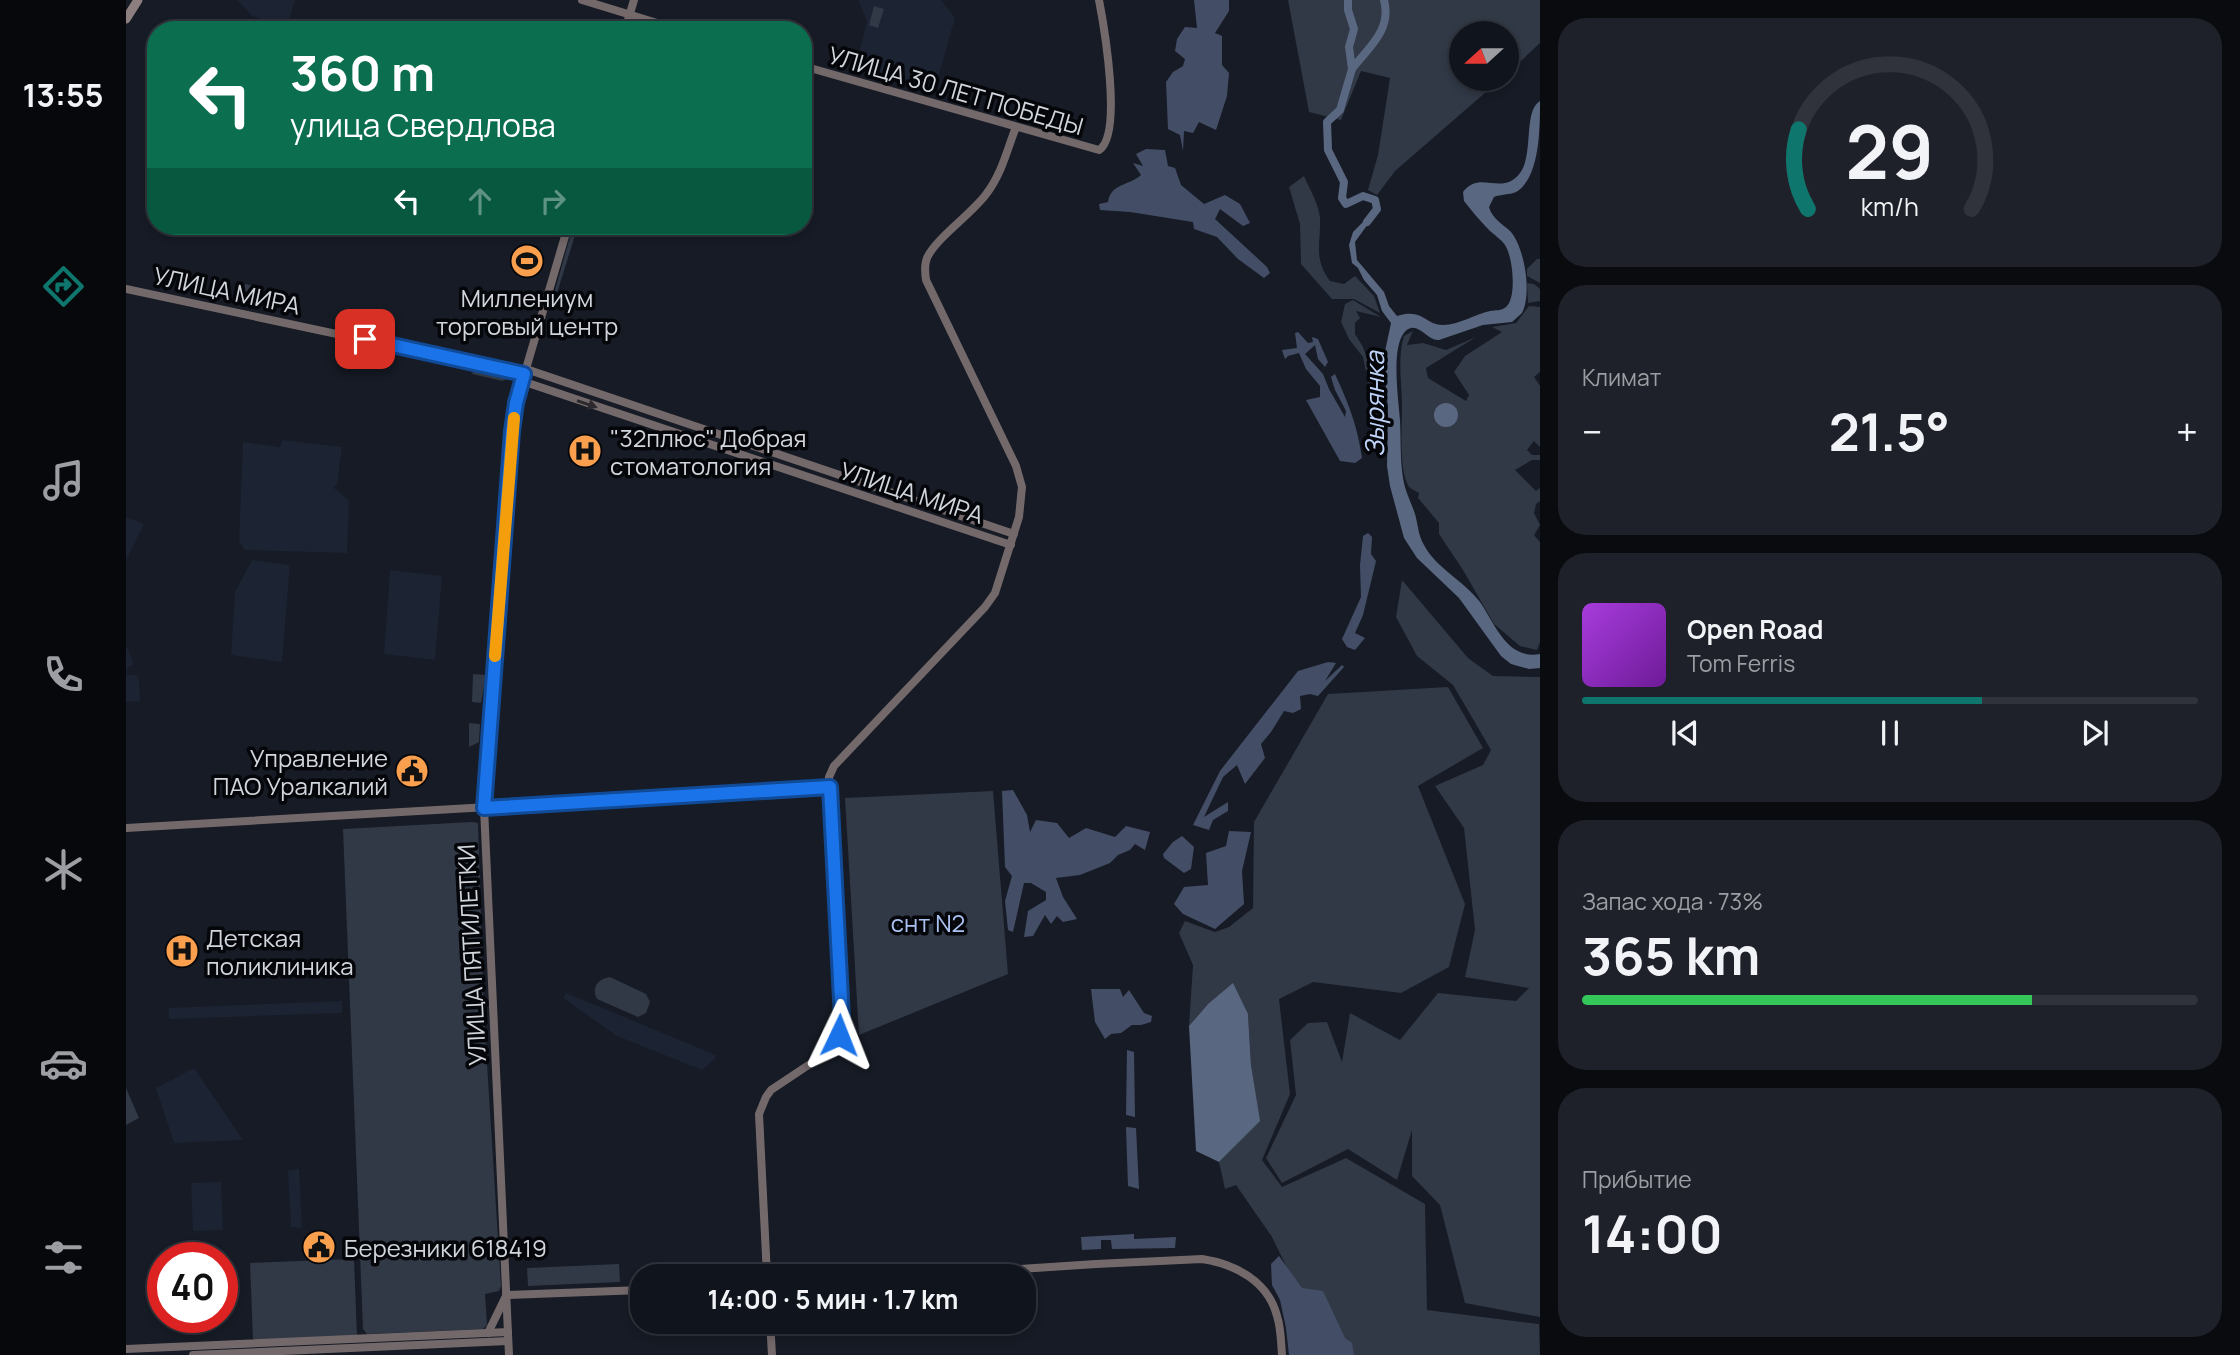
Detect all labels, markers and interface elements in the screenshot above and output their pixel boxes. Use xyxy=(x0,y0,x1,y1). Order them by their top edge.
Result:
north arrow xyxy=(1449,21,1519,91)
map controls xyxy=(1449,21,1519,91)
street label: УЛИЦА 30 ЛЕТ ПОБЕДЫ xyxy=(825,38,1087,142)
text: 360 m xyxy=(290,39,435,106)
icon: left xyxy=(175,49,266,140)
text: 13:55 xyxy=(22,73,104,117)
text: 29 xyxy=(1846,101,1934,201)
text: улица Свердлова xyxy=(290,103,556,147)
icon: left xyxy=(388,182,426,220)
icon: ahead xyxy=(461,182,499,220)
icon: right xyxy=(534,182,572,220)
text: km/h xyxy=(1861,189,1919,224)
sports icon: Миллениум торговый центр xyxy=(508,242,546,280)
street label: УЛИЦА МИРА xyxy=(150,258,304,322)
icon: directions xyxy=(39,262,88,311)
place label: Миллениум торговый центр xyxy=(436,281,618,342)
pin xyxy=(335,309,395,369)
icon: arrive xyxy=(346,320,384,358)
water label: Зырянка xyxy=(1356,350,1392,457)
text: Климат xyxy=(1582,361,1661,393)
text: 21.5° xyxy=(1829,396,1950,467)
one-way arrow xyxy=(576,398,597,409)
text: − xyxy=(1582,405,1603,457)
text: + xyxy=(2176,405,2198,457)
place label: "32плюс" Добрая стоматология xyxy=(610,421,807,482)
hospital icon: "32плюс" Добрая стоматология xyxy=(566,432,604,470)
street label: УЛИЦА МИРА xyxy=(836,453,988,531)
icon: music xyxy=(39,456,88,505)
text: Open Road xyxy=(1687,611,1823,647)
text: Tom Ferris xyxy=(1687,647,1795,679)
icon: phone xyxy=(39,650,88,699)
icon: previous xyxy=(1666,714,1704,752)
icon: pause xyxy=(1871,714,1909,752)
icon: next xyxy=(2076,714,2114,752)
place label: Управление ПАО Уралкалий xyxy=(213,741,388,802)
public building icon: Управление ПАО Уралкалий xyxy=(393,752,431,790)
street label: УЛИЦА ПЯТИЛЕТКИ xyxy=(449,843,493,1067)
icon: climate xyxy=(39,845,88,894)
text: Запас хода · 73% xyxy=(1582,885,1763,917)
park label: снт N2 xyxy=(891,906,965,939)
text: 365 km xyxy=(1582,920,1760,991)
place label: Детская поликлиника xyxy=(206,921,354,982)
hospital icon: Детская поликлиника xyxy=(163,932,201,970)
position arrow xyxy=(802,998,876,1072)
icon: car xyxy=(39,1039,88,1088)
text: Прибытие xyxy=(1582,1163,1692,1195)
text: 14:00 xyxy=(1582,1198,1723,1269)
public building icon: Березники 618419 xyxy=(300,1228,338,1266)
place label: Березники 618419 xyxy=(344,1231,547,1264)
icon: filters xyxy=(39,1233,88,1282)
speed limit sign: 40 xyxy=(147,1242,238,1333)
text: 14:00 · 5 мин · 1.7 km xyxy=(708,1281,958,1317)

